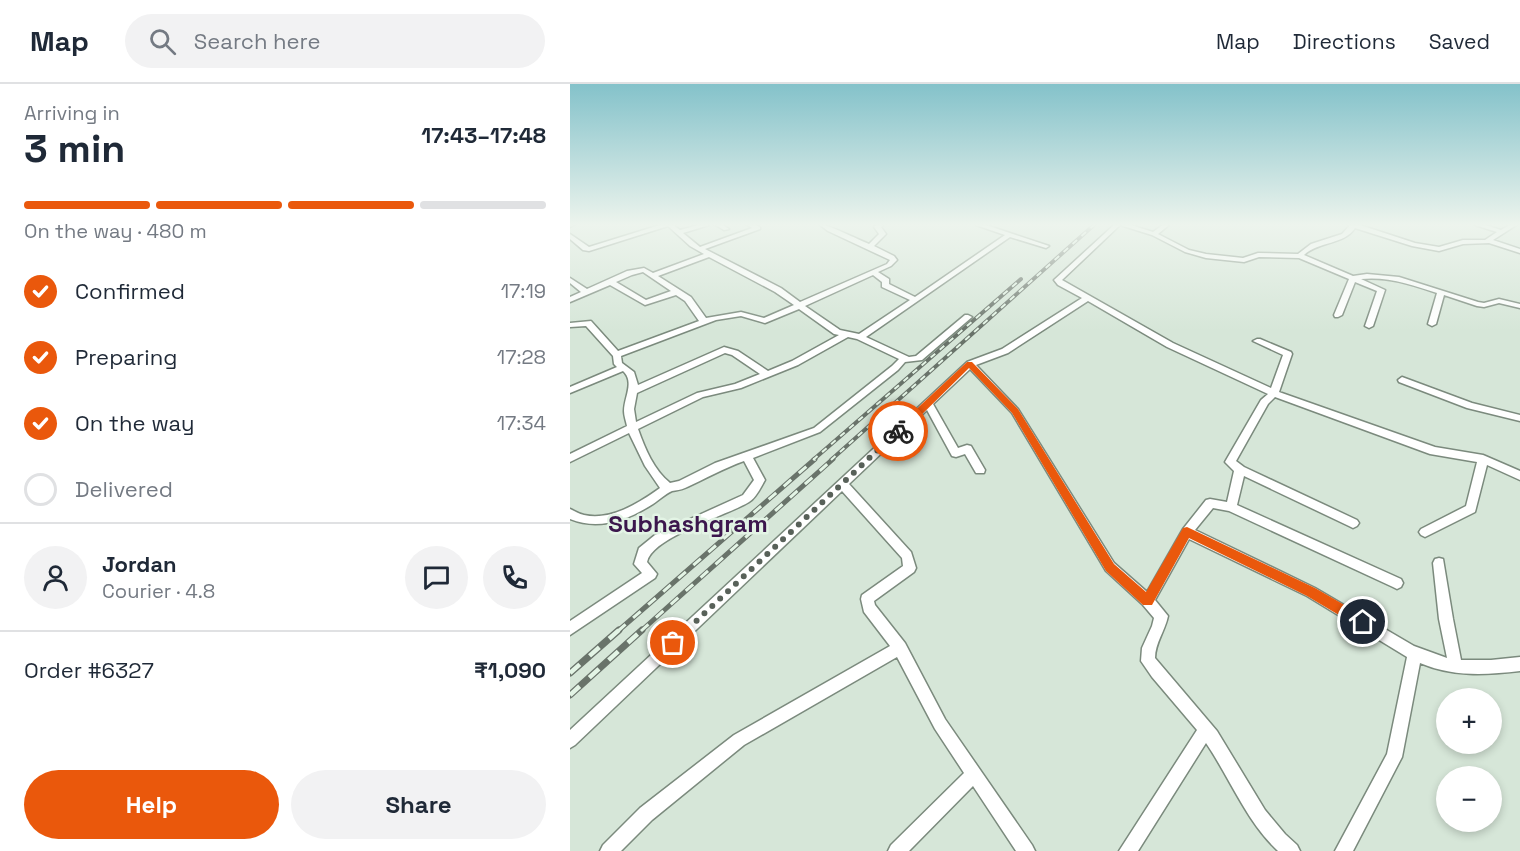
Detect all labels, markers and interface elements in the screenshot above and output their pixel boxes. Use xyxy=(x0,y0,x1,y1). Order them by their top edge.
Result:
search box xyxy=(125,14,545,68)
text: Map xyxy=(30,23,89,59)
icon: search xyxy=(146,25,179,58)
text: Search here xyxy=(194,27,321,55)
text: Map xyxy=(1216,28,1260,55)
text: Directions xyxy=(1293,28,1396,55)
text: Saved xyxy=(1429,28,1490,55)
text: Arriving in xyxy=(24,100,120,126)
text: 17:43–17:48 xyxy=(421,121,546,149)
text: 3 min xyxy=(24,124,125,173)
text: On the way · 480 m xyxy=(24,218,207,244)
icon: check xyxy=(24,275,57,308)
text: Confirmed xyxy=(75,277,185,305)
text: 17:19 xyxy=(501,278,546,304)
icon: check xyxy=(24,341,57,374)
text: Preparing xyxy=(75,343,177,371)
text: 17:28 xyxy=(497,344,546,370)
courier xyxy=(868,401,928,461)
icon: check xyxy=(24,407,57,440)
text: On the way xyxy=(75,409,194,437)
text: 17:34 xyxy=(497,410,546,436)
icon: bike xyxy=(882,415,915,448)
text: Delivered xyxy=(75,475,173,503)
district label: Subhashgram xyxy=(608,508,768,539)
button: person xyxy=(24,546,87,609)
button: chat xyxy=(405,546,468,609)
button: phone xyxy=(483,546,546,609)
text: Jordan xyxy=(102,550,177,578)
text: Courier · 4.8 xyxy=(102,578,215,604)
pin xyxy=(1337,596,1388,647)
icon: home xyxy=(1346,605,1379,638)
pin xyxy=(647,617,698,668)
icon: bag xyxy=(656,626,689,659)
text: Order #6327 xyxy=(24,656,154,684)
text: ₹1,090 xyxy=(474,656,546,684)
map controls xyxy=(1436,688,1502,832)
button: + xyxy=(1436,688,1502,754)
button: − xyxy=(1436,766,1502,832)
button: Help xyxy=(24,770,279,839)
button: Share xyxy=(291,770,546,839)

